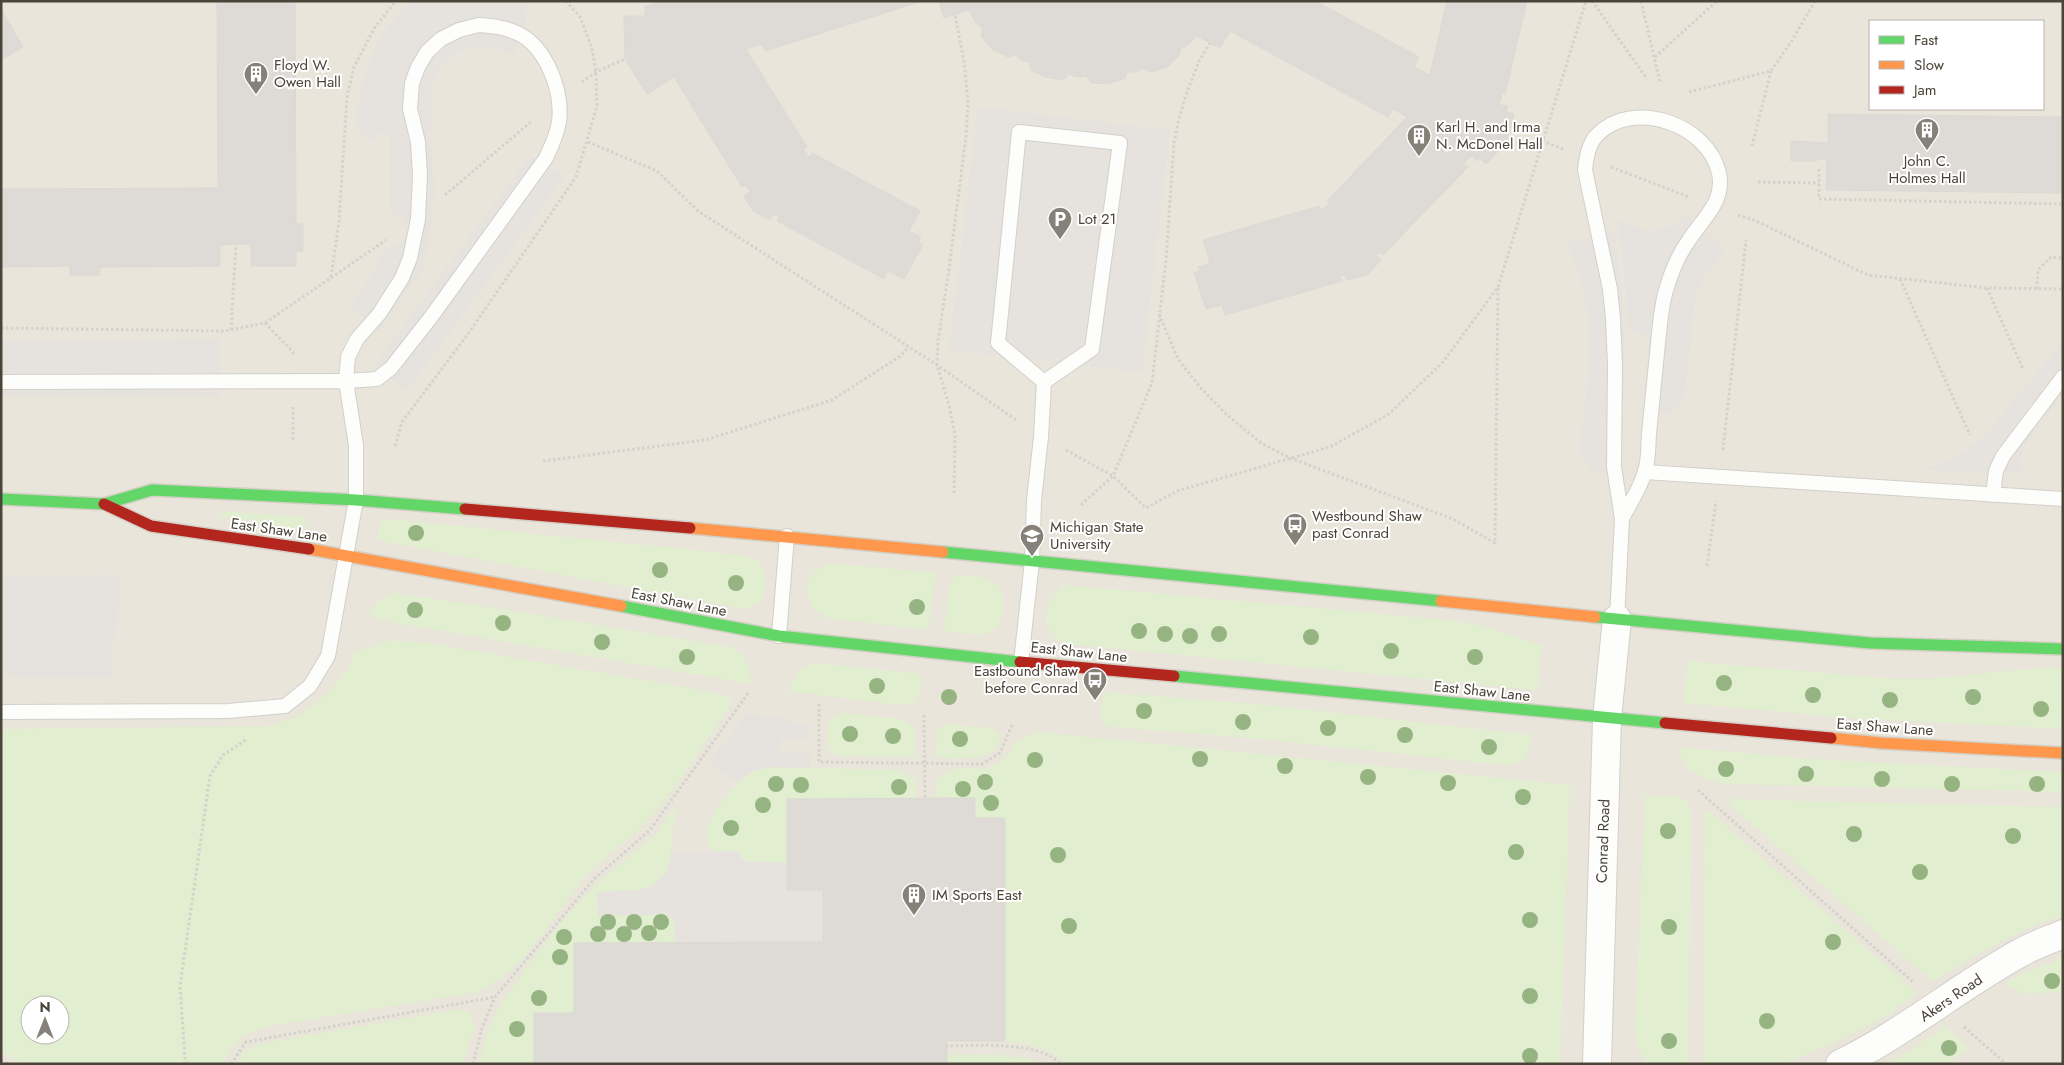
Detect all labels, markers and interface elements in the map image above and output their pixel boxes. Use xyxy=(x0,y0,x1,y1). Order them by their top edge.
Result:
legend xyxy=(1869,20,2044,110)
text: Fast xyxy=(1914,29,1938,51)
place label: Floyd W. Owen Hall xyxy=(274,54,341,93)
text: Slow xyxy=(1914,54,1945,76)
building icon: Floyd W. Owen Hall xyxy=(243,61,269,95)
text: Jam xyxy=(1912,79,1937,101)
place label: Karl H. and Irma N. McDonel Hall xyxy=(1436,116,1543,155)
building icon: John C. Holmes Hall xyxy=(1914,117,1940,151)
building icon: Karl H. and Irma N. McDonel Hall xyxy=(1406,123,1432,157)
place label: John C. Holmes Hall xyxy=(1888,150,1966,189)
parking icon: Lot 21 xyxy=(1047,206,1073,240)
place label: Lot 21 xyxy=(1078,208,1116,230)
place label: Westbound Shaw past Conrad xyxy=(1312,505,1423,544)
street label: East Shaw Lane xyxy=(229,512,329,548)
bus stop icon: Westbound Shaw past Conrad xyxy=(1282,512,1308,546)
place label: Michigan State University xyxy=(1050,516,1144,555)
school or university icon: Michigan State University xyxy=(1019,523,1045,557)
street label: East Shaw Lane xyxy=(629,582,729,622)
street label: East Shaw Lane xyxy=(1030,636,1129,668)
place label: Eastbound Shaw before Conrad xyxy=(974,660,1079,699)
bus stop icon: Eastbound Shaw before Conrad xyxy=(1082,667,1108,701)
street label: East Shaw Lane xyxy=(1433,675,1532,707)
street label: East Shaw Lane xyxy=(1836,713,1934,741)
street label: Conrad Road xyxy=(1591,799,1615,883)
building icon: IM Sports East xyxy=(901,882,927,916)
place label: IM Sports East xyxy=(932,884,1022,906)
street label: Akers Road xyxy=(1915,969,1987,1027)
north arrow xyxy=(20,995,70,1045)
text: N xyxy=(39,997,51,1017)

